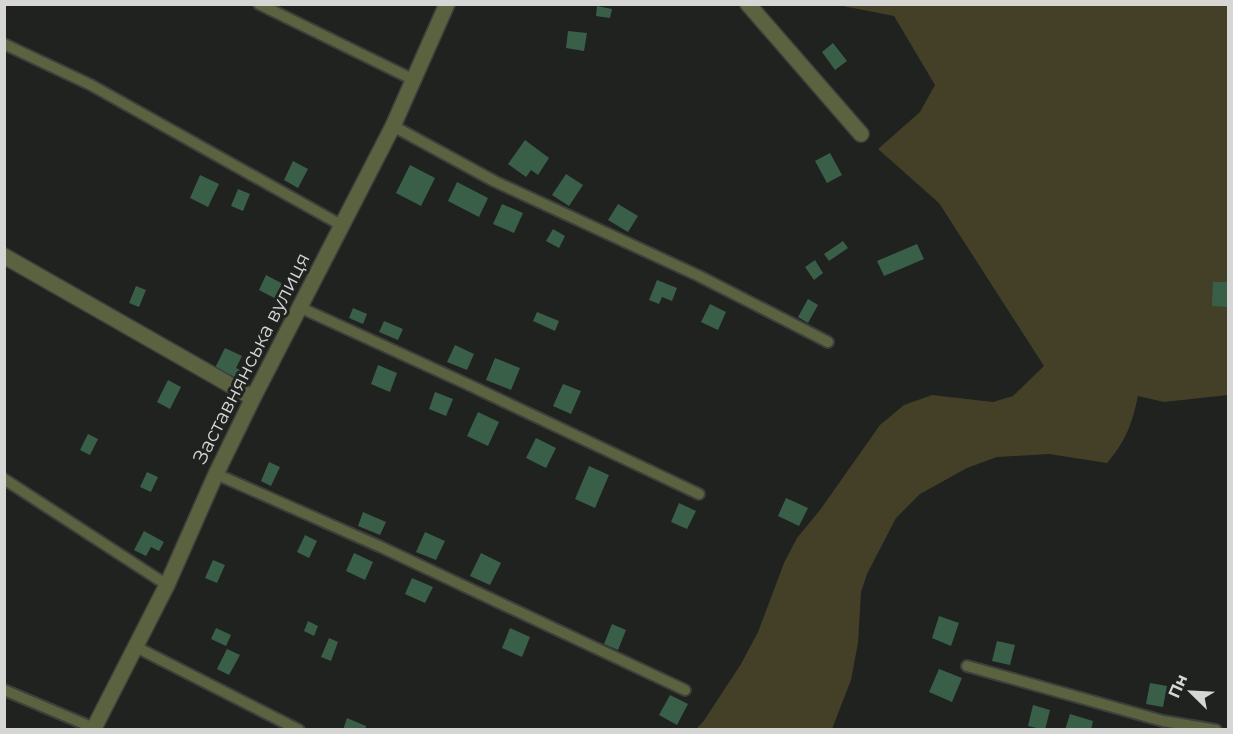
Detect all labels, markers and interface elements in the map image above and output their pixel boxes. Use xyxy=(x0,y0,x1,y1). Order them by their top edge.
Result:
street label: Заставнянська вулиця xyxy=(187,249,315,467)
north arrow xyxy=(1161,662,1221,722)
text: Пн xyxy=(1164,671,1191,701)

